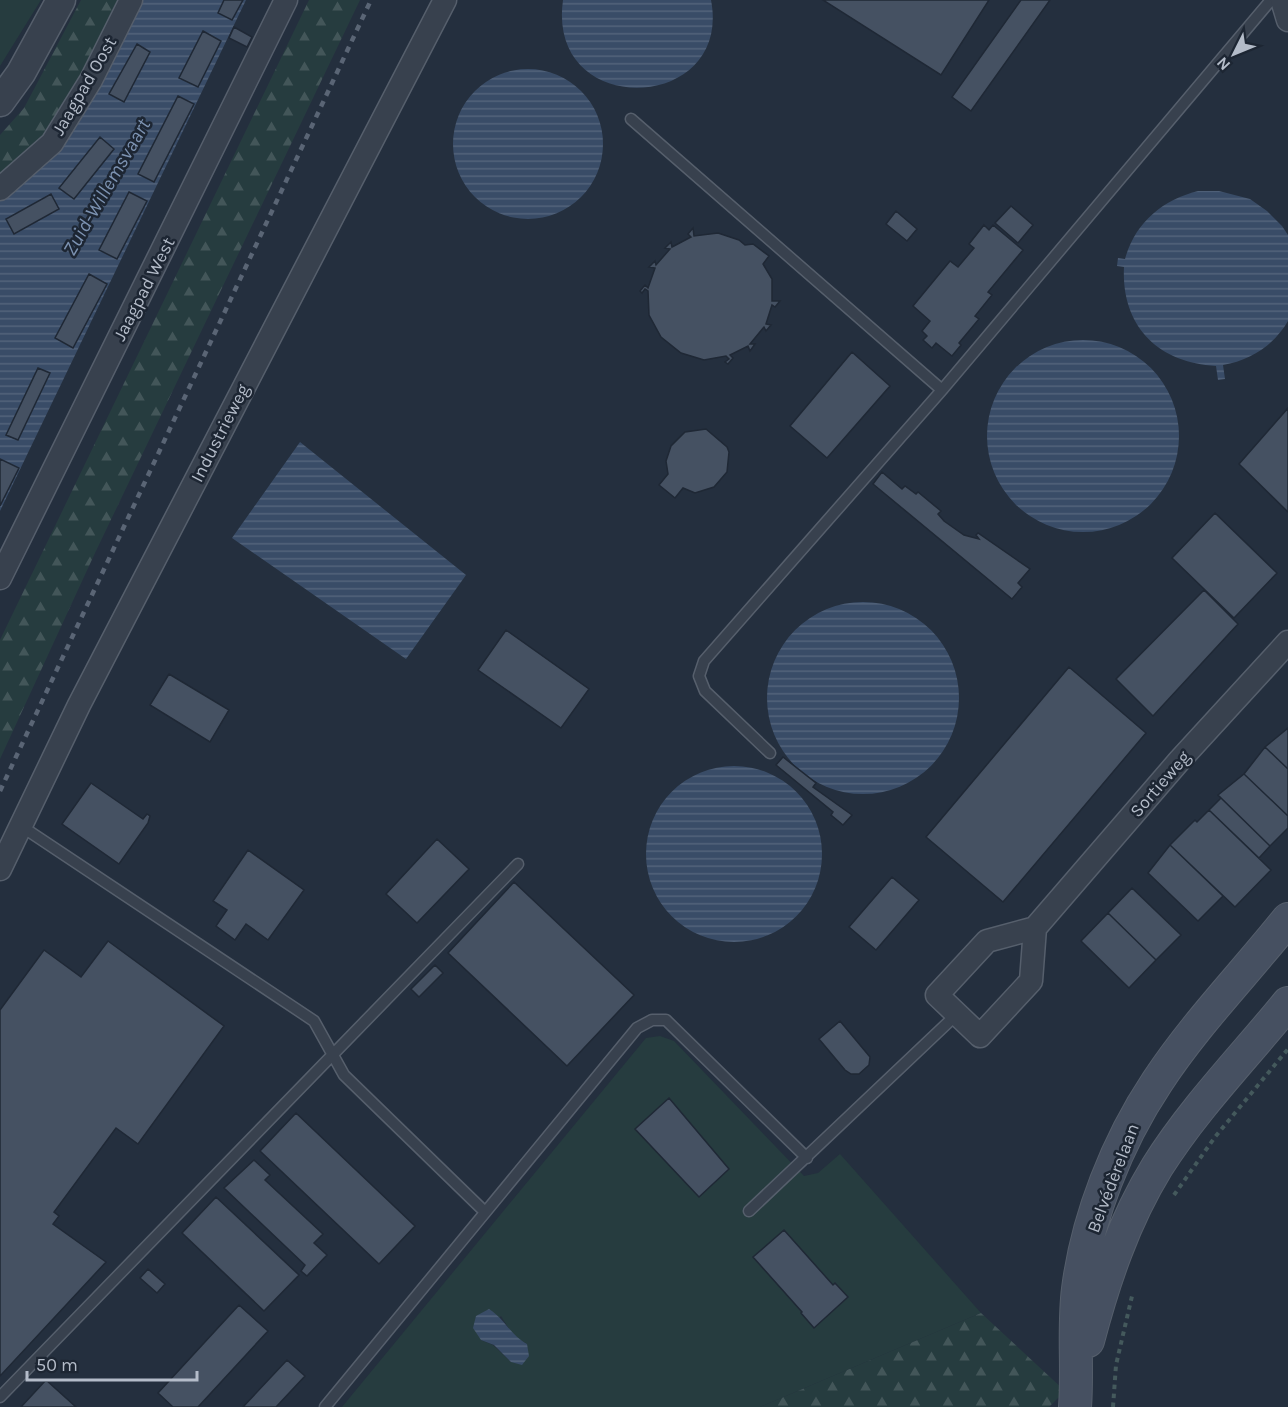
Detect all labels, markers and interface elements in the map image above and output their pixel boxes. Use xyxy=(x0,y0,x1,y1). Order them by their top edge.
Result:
north arrow xyxy=(1204,24,1264,84)
street label: Jaagpad Oost xyxy=(47,33,121,139)
text: N xyxy=(1213,53,1234,75)
water label: Zuid-Willemsvaart xyxy=(58,115,155,260)
street label: Jaagpad West xyxy=(108,233,180,345)
street label: Industrieweg xyxy=(186,380,254,486)
street label: Sortieweg xyxy=(1125,746,1195,822)
street label: Belvédèrelaan xyxy=(1082,1120,1144,1236)
scale bar xyxy=(27,1344,196,1382)
text: 50 m xyxy=(36,1354,78,1376)

